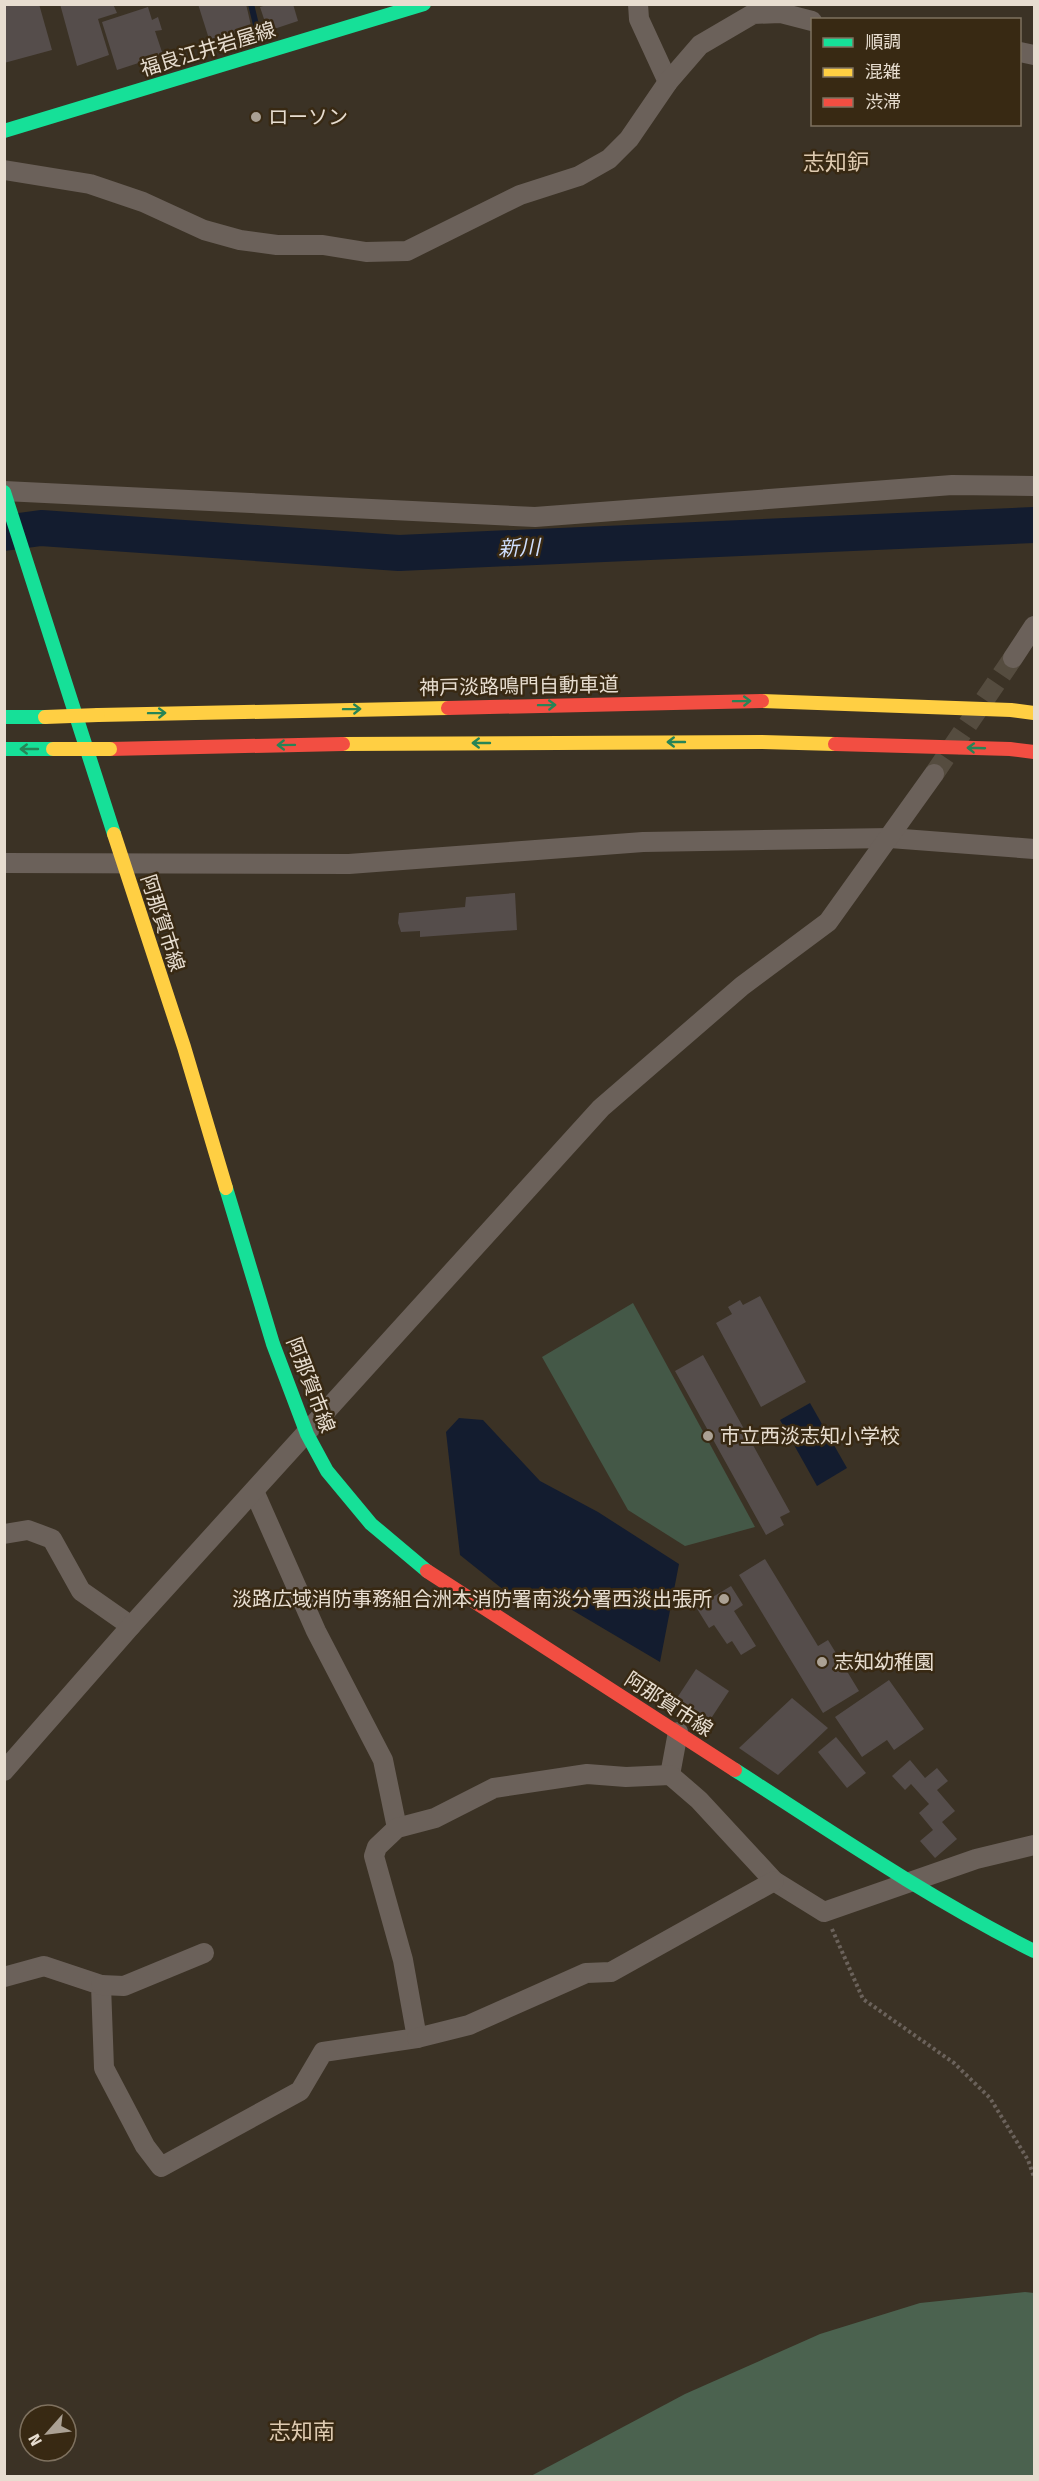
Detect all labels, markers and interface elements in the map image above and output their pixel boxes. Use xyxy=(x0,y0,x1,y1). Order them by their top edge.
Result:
street label: 福良江井岩屋線 xyxy=(138,17,278,81)
legend xyxy=(811,18,1021,126)
text: 順調 xyxy=(865,31,901,53)
text: 混雑 xyxy=(865,61,901,83)
text: 渋滞 xyxy=(865,91,901,113)
place label: ローソン xyxy=(268,105,348,129)
marker: ローソン xyxy=(249,110,263,124)
district label: 志知鈩 xyxy=(803,149,869,176)
water label: 新川 xyxy=(498,534,542,562)
street label: 神戸淡路鳴門自動車道 xyxy=(419,672,619,700)
one-way arrow xyxy=(731,695,751,707)
one-way arrow xyxy=(536,699,556,711)
one-way arrow xyxy=(341,703,361,715)
one-way arrow xyxy=(146,708,166,719)
one-way arrow xyxy=(667,736,687,748)
one-way arrow xyxy=(472,737,492,749)
one-way arrow xyxy=(277,740,297,751)
one-way arrow xyxy=(19,743,39,755)
one-way arrow xyxy=(967,743,987,754)
street label: 阿那賀市線 xyxy=(136,872,190,974)
street label: 阿那賀市線 xyxy=(282,1334,340,1436)
place label: 市立西淡志知小学校 xyxy=(720,1424,900,1448)
marker: 市立西淡志知小学校 xyxy=(701,1429,715,1443)
place label: 淡路広域消防事務組合洲本消防署南淡分署西淡出張所 xyxy=(232,1587,712,1611)
marker: 淡路広域消防事務組合洲本消防署南淡分署西淡出張所 xyxy=(717,1592,731,1606)
place label: 志知幼稚園 xyxy=(834,1650,934,1674)
marker: 志知幼稚園 xyxy=(815,1655,829,1669)
street label: 阿那賀市線 xyxy=(621,1667,717,1741)
north arrow xyxy=(18,2403,78,2463)
district label: 志知南 xyxy=(269,2418,335,2445)
text: N xyxy=(24,2431,46,2449)

